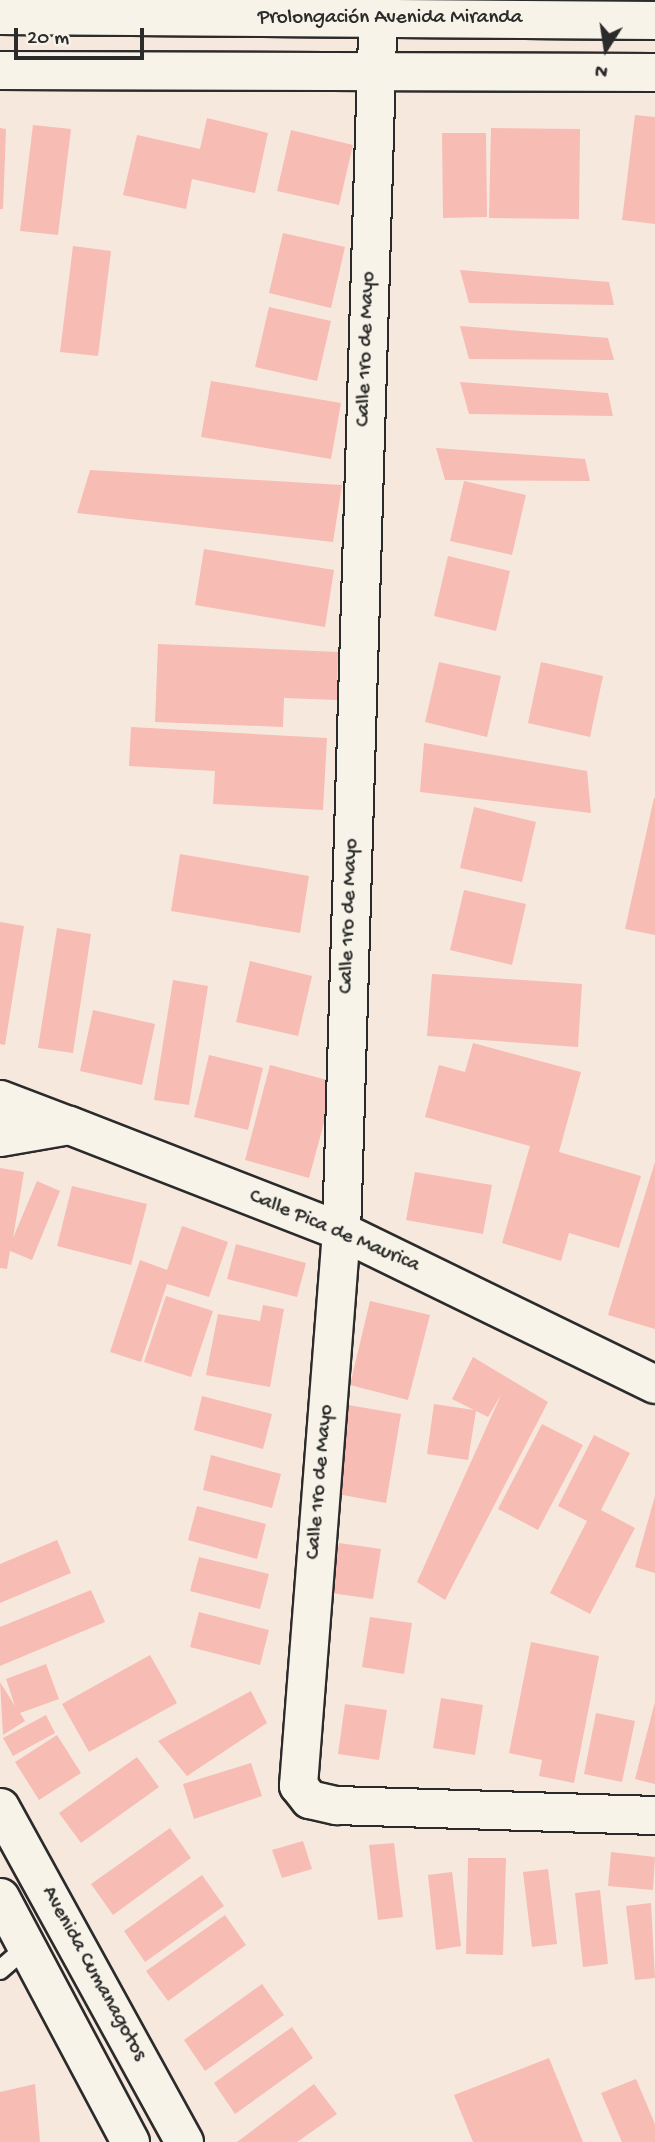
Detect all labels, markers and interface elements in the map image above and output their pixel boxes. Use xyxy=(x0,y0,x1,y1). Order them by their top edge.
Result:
street label: Prolongación Avenida Miranda xyxy=(258,6,522,32)
scale bar xyxy=(18,14,147,58)
north arrow xyxy=(571,14,641,84)
text: 20 m xyxy=(27,27,69,52)
text: N xyxy=(593,57,610,83)
street label: Calle 1ro de Mayo xyxy=(352,271,382,427)
street label: Calle 1ro de Mayo xyxy=(335,838,365,994)
street label: Calle Pica de Maurica xyxy=(245,1185,423,1279)
street label: Calle 1ro de Mayo xyxy=(302,1403,340,1561)
street label: Avenida Cumanagotos xyxy=(35,1882,151,2066)

